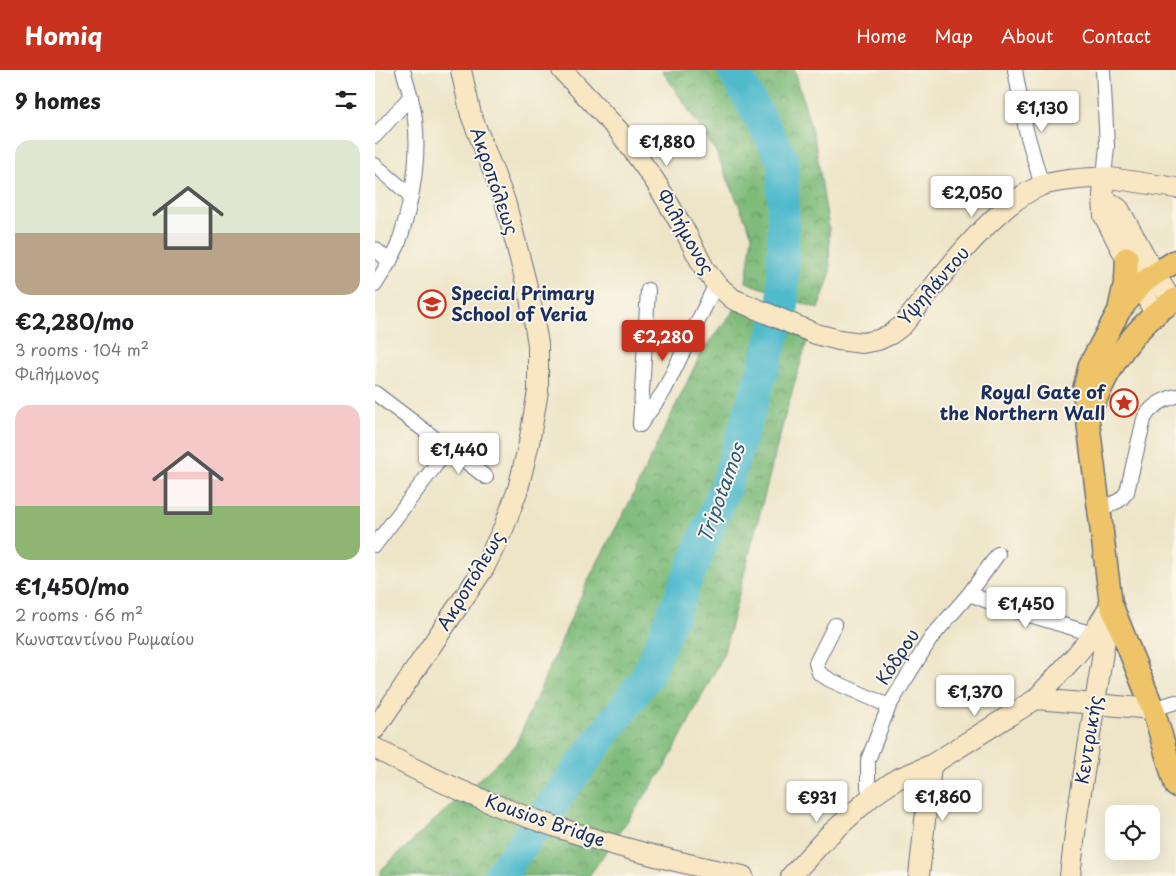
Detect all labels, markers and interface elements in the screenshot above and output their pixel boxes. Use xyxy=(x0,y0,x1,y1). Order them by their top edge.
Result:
text: Homiq xyxy=(25,17,102,53)
text: Home xyxy=(856,22,906,49)
text: Map xyxy=(934,22,973,49)
text: About xyxy=(1001,22,1053,49)
text: Contact xyxy=(1081,22,1151,49)
text: 9 homes xyxy=(15,84,101,116)
icon: filters xyxy=(332,86,360,114)
pin: €1,130 xyxy=(1001,90,1083,133)
text: €1,130 xyxy=(1016,95,1068,119)
street label: Ακροπόλεως xyxy=(464,123,526,238)
pin: €1,880 xyxy=(626,124,708,167)
text: €1,880 xyxy=(639,129,695,153)
icon: home xyxy=(143,173,233,263)
pin: €2,050 xyxy=(931,176,1013,218)
text: €2,050 xyxy=(941,180,1003,204)
street label: Φιλήμονος xyxy=(651,183,722,279)
street label: Υψηλάντου xyxy=(891,239,975,331)
place label: Special Primary School of Veria xyxy=(451,279,595,327)
school or university icon: Special Primary School of Veria xyxy=(417,289,447,319)
text: €2,280/mo xyxy=(15,305,134,337)
pin: €2,280 xyxy=(622,320,704,362)
text: €2,280 xyxy=(633,324,693,348)
text: 3 rooms · 104 m² xyxy=(15,337,149,361)
text: Φιλήμονος xyxy=(15,361,99,385)
place label: Royal Gate of the Northern Wall xyxy=(940,378,1106,426)
place icon: Royal Gate of the Northern Wall xyxy=(1109,388,1139,418)
pin: €1,440 xyxy=(418,432,500,475)
text: €1,440 xyxy=(430,437,488,461)
water label: Tripotamos xyxy=(689,437,752,546)
icon: home xyxy=(143,438,233,528)
street label: Ακροπόλεως xyxy=(429,525,510,635)
text: €1,450/mo xyxy=(15,570,129,602)
pin: €1,450 xyxy=(985,586,1067,629)
text: €1,450 xyxy=(998,591,1054,615)
text: 2 rooms · 66 m² xyxy=(15,602,143,626)
street label: Κόδρου xyxy=(868,623,925,690)
text: Κωνσταντίνου Ρωμαίου xyxy=(15,626,194,650)
pin: €1,370 xyxy=(934,674,1016,717)
text: €1,370 xyxy=(947,679,1003,703)
street label: Κεντρικής xyxy=(1067,693,1108,786)
pin: €931 xyxy=(787,780,847,823)
pin: €1,860 xyxy=(902,780,984,822)
text: €1,860 xyxy=(915,784,971,808)
text: €931 xyxy=(797,785,837,809)
street label: Kousios Bridge xyxy=(482,786,609,853)
map controls xyxy=(1105,805,1160,860)
button: locate xyxy=(1105,805,1160,860)

